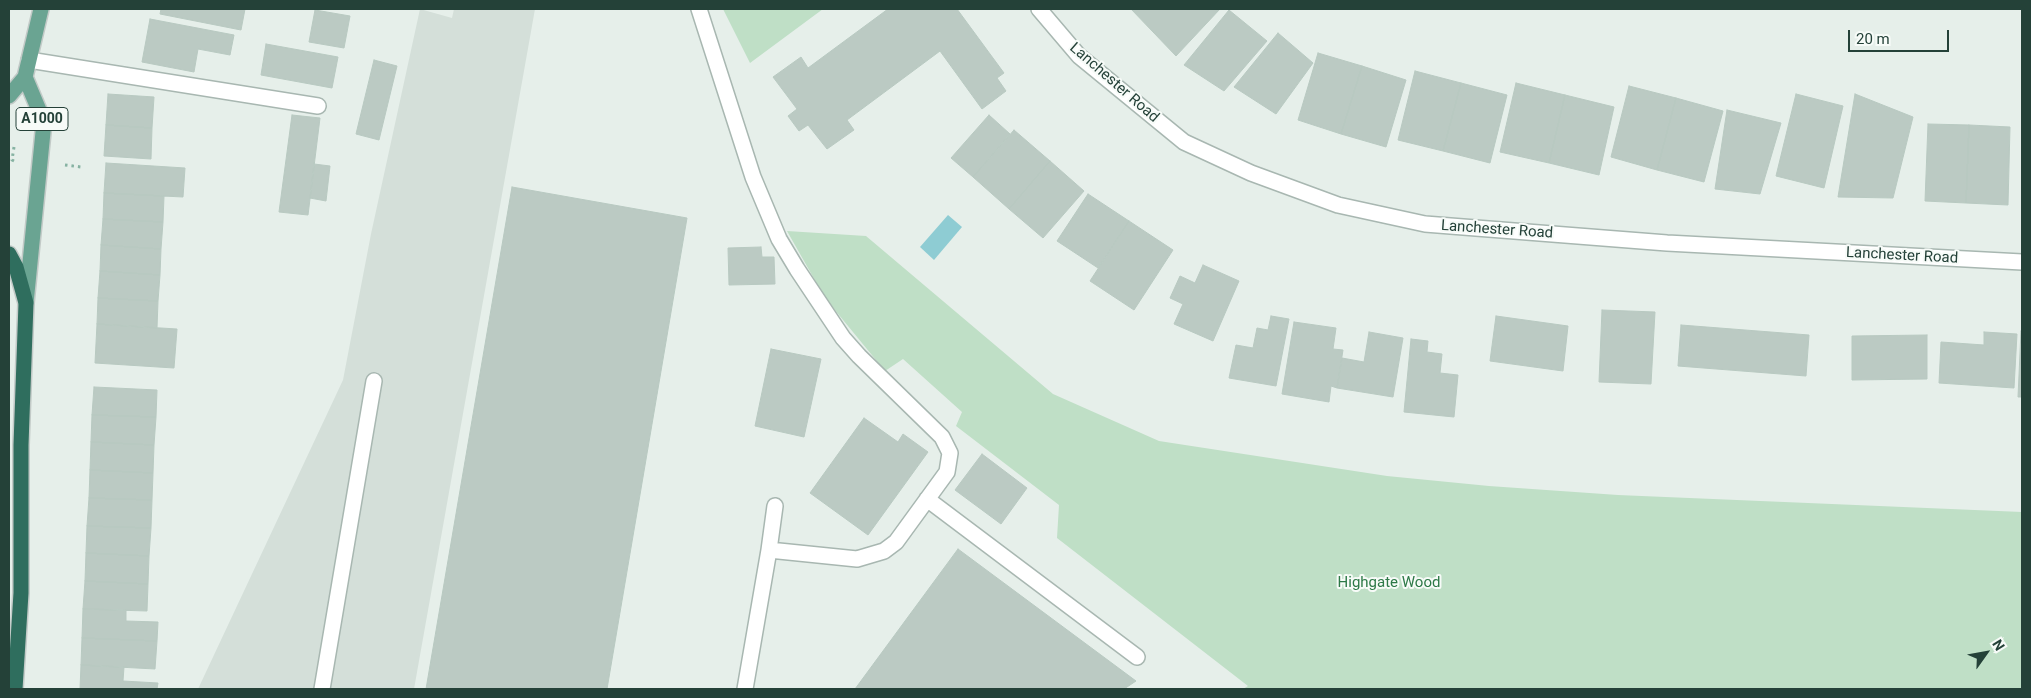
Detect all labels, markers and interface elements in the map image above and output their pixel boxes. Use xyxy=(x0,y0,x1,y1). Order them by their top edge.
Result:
scale bar xyxy=(1851,20,1952,52)
text: 20 m xyxy=(1856,30,1890,48)
street label: Lanchester Road xyxy=(1066,39,1162,127)
road number: A1000 xyxy=(16,108,68,130)
street label: Lanchester Road xyxy=(1440,217,1554,243)
street label: Lanchester Road xyxy=(1845,244,1959,268)
park label: Highgate Wood xyxy=(1338,574,1440,592)
north arrow xyxy=(1961,628,2011,678)
text: N xyxy=(1989,637,2008,653)

